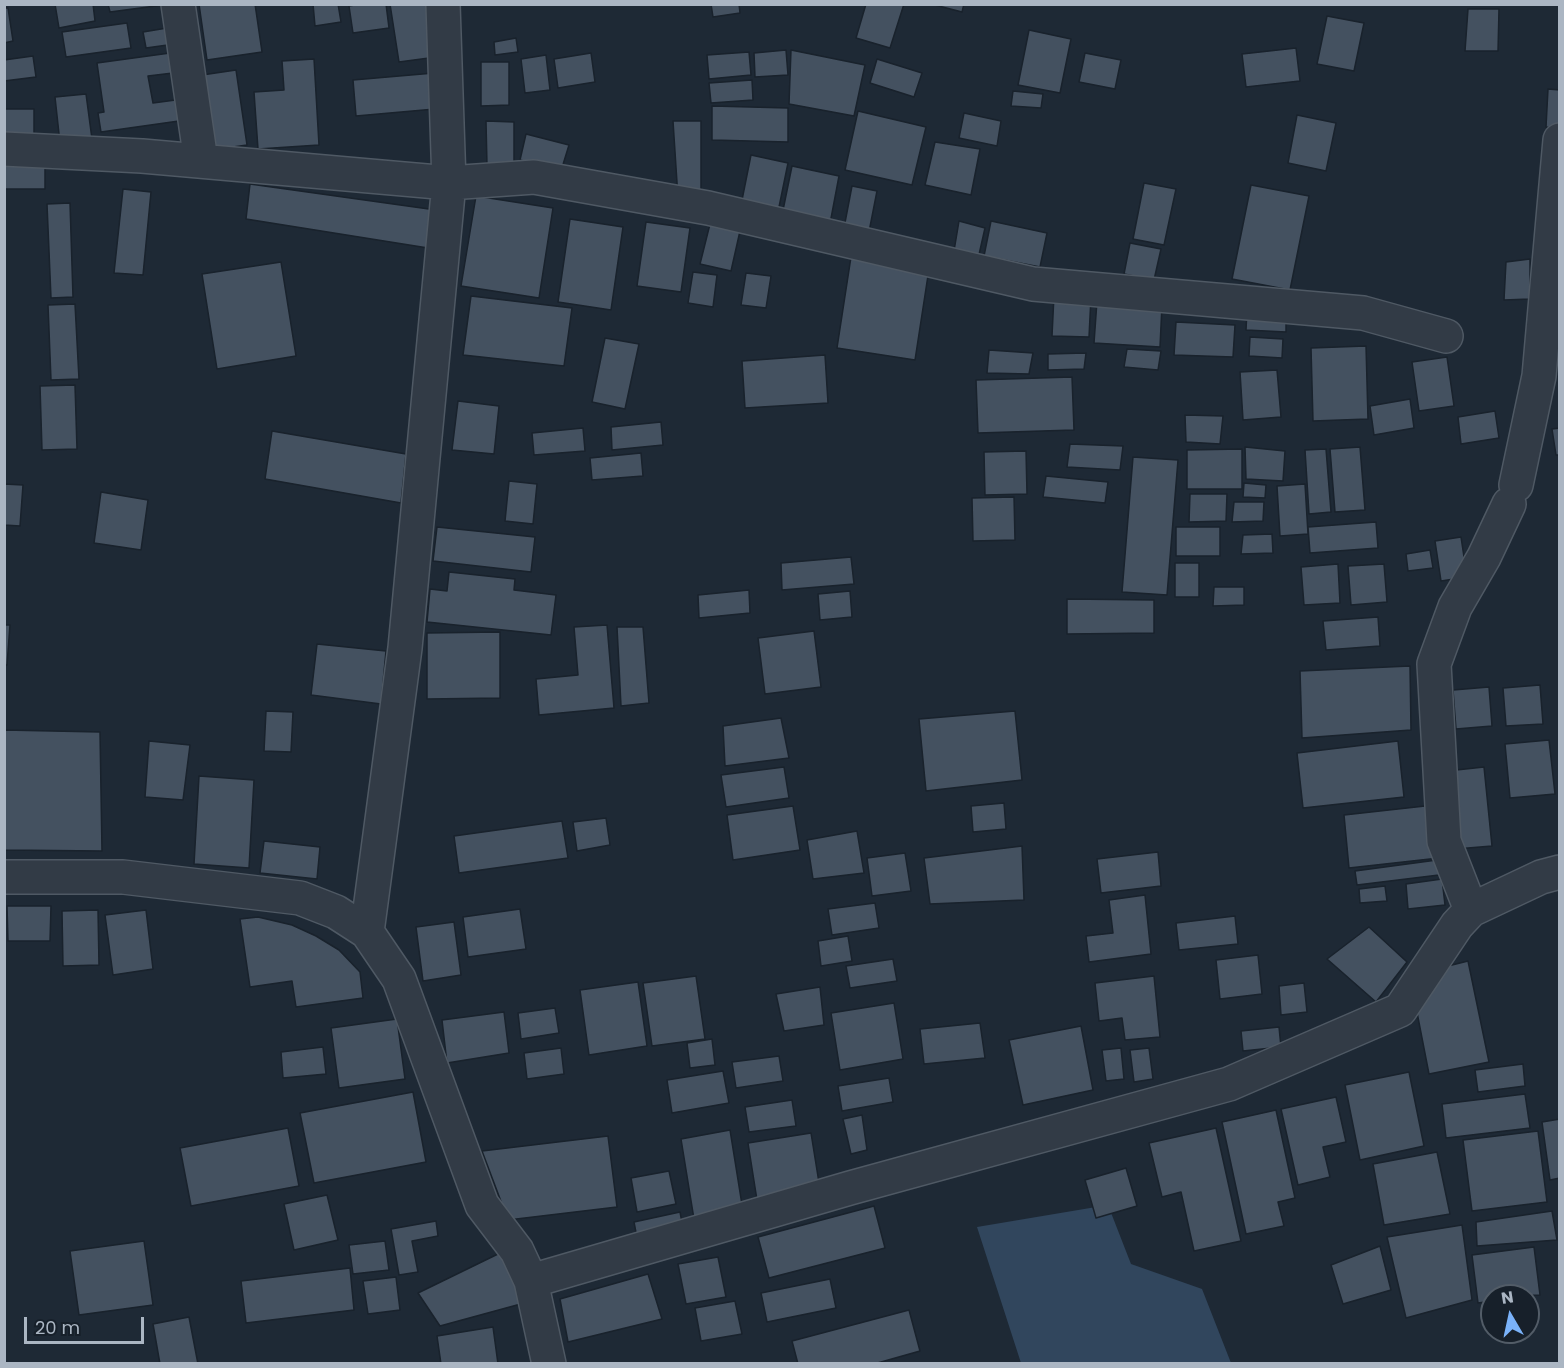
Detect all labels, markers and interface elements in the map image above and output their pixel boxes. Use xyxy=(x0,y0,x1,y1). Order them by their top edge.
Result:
north arrow xyxy=(1480,1284,1540,1344)
text: N xyxy=(1500,1285,1515,1310)
scale bar xyxy=(27,1305,147,1343)
text: 20 m xyxy=(35,1315,80,1340)

